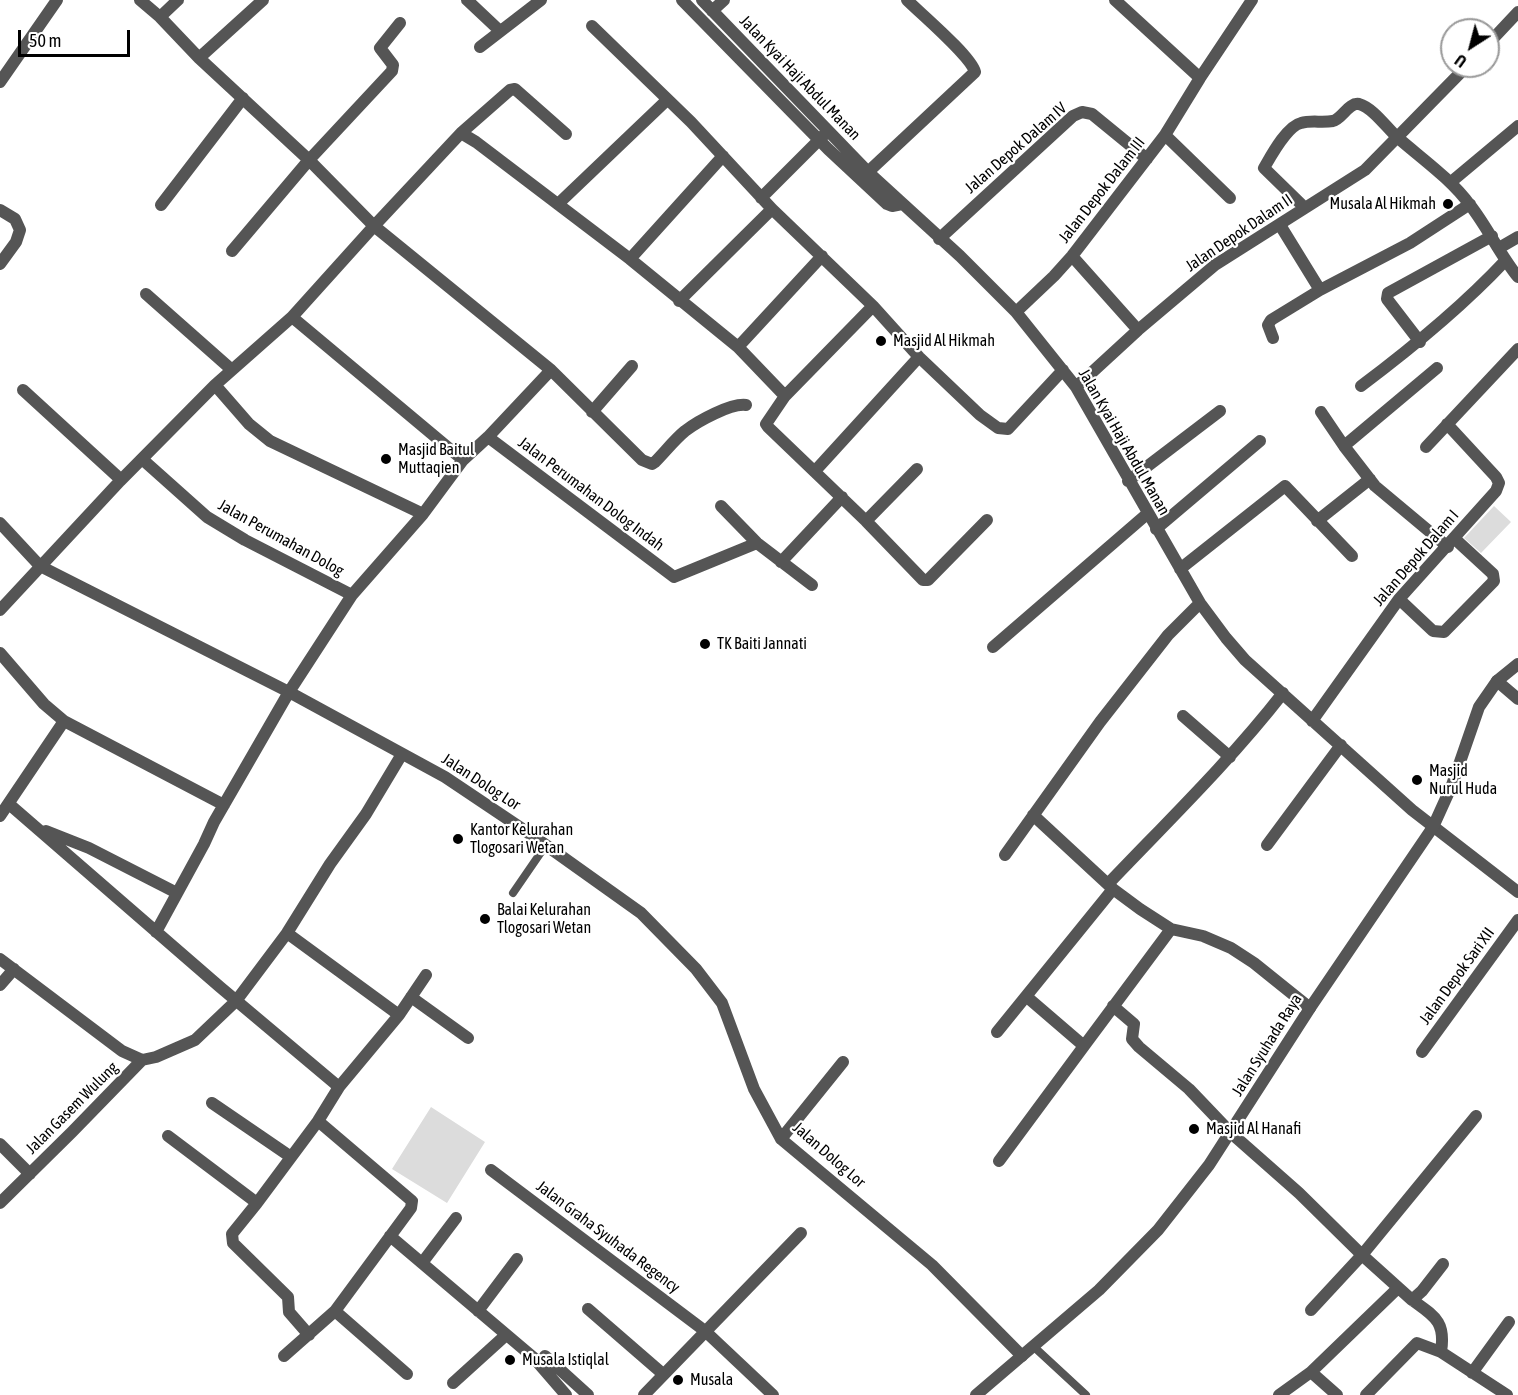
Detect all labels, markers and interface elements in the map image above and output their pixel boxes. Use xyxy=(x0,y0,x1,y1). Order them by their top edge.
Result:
street label: Jalan Kyai Haji Abdul Manan xyxy=(735,12,865,144)
scale bar xyxy=(21,18,134,56)
north arrow xyxy=(1440,18,1500,78)
text: 50 m xyxy=(29,30,61,51)
text: U xyxy=(1451,51,1470,71)
street label: Jalan Depok Dalam IV xyxy=(961,99,1071,197)
street label: Jalan Depok Dalam III xyxy=(1055,133,1149,247)
street label: Jalan Depok Dalam II xyxy=(1182,190,1296,276)
place label: Musala Al Hikmah xyxy=(1330,194,1436,214)
marker: Musala Al Hikmah xyxy=(1441,197,1455,211)
place label: Masjid Al Hikmah xyxy=(893,331,995,351)
marker: Masjid Al Hikmah xyxy=(874,334,888,348)
street label: Jalan Kyai Haji Abdul Manan xyxy=(1074,365,1174,519)
street label: Jalan Perumahan Dolog Indah xyxy=(514,433,668,555)
place label: Masjid Baitul Muttaqien xyxy=(398,440,474,478)
marker: Masjid Baitul Muttaqien xyxy=(379,452,393,466)
street label: Jalan Perumahan Dolog xyxy=(215,496,347,580)
street label: Jalan Depok Dalam I xyxy=(1369,506,1463,610)
place label: TK Baiti Jannati xyxy=(717,634,807,654)
marker: TK Baiti Jannati xyxy=(698,637,712,651)
street label: Jalan Dolog Lor xyxy=(438,750,524,814)
place label: Masjid Nurul Huda xyxy=(1429,761,1497,799)
marker: Masjid Nurul Huda xyxy=(1410,773,1424,787)
place label: Kantor Kelurahan Tlogosari Wetan xyxy=(470,820,573,858)
marker: Kantor Kelurahan Tlogosari Wetan xyxy=(451,832,465,846)
place label: Balai Kelurahan Tlogosari Wetan xyxy=(497,900,591,938)
marker: Balai Kelurahan Tlogosari Wetan xyxy=(478,912,492,926)
street label: Jalan Depok Sari XII xyxy=(1415,924,1499,1028)
street label: Jalan Syuhada Raya xyxy=(1228,990,1306,1100)
street label: Jalan Gasem Wulung xyxy=(22,1058,122,1158)
street label: Jalan Dolog Lor xyxy=(789,1118,869,1192)
place label: Masjid Al Hanafi xyxy=(1206,1119,1301,1139)
marker: Masjid Al Hanafi xyxy=(1187,1122,1201,1136)
street label: Jalan Graha Syuhada Regency xyxy=(533,1177,683,1297)
place label: Musala Istiqlal xyxy=(522,1350,609,1370)
marker: Musala Istiqlal xyxy=(503,1353,517,1367)
place label: Musala xyxy=(690,1370,733,1390)
marker: Musala xyxy=(671,1373,685,1387)

